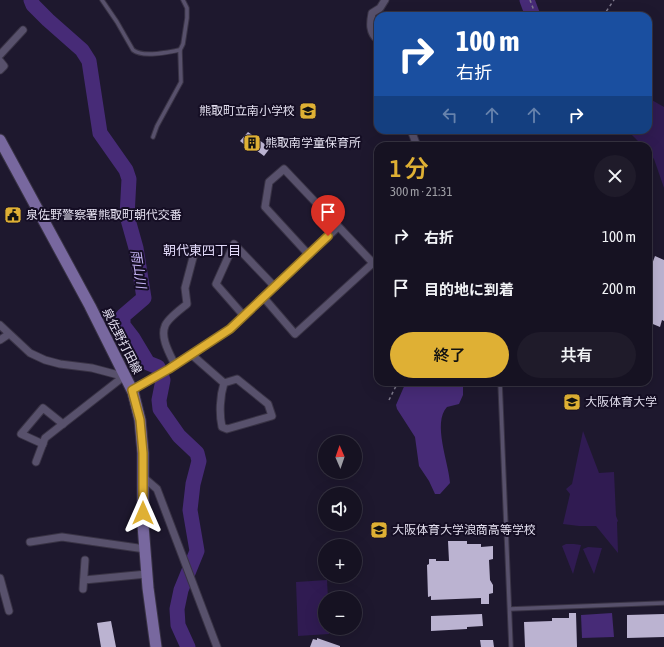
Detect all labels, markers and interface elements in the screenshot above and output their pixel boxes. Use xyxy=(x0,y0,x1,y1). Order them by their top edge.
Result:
text: 100 m xyxy=(456,25,519,57)
icon: right xyxy=(390,28,442,80)
text: 右折 xyxy=(456,62,492,83)
school or university icon: 熊取町立南小学校 xyxy=(298,101,318,121)
place label: 熊取町立南小学校 xyxy=(199,104,295,118)
icon: left xyxy=(439,104,461,126)
icon: ahead xyxy=(481,104,503,126)
icon: ahead xyxy=(523,104,545,126)
icon: right xyxy=(565,104,587,126)
building icon: 熊取南学童保育所 xyxy=(242,133,262,153)
place label: 熊取南学童保育所 xyxy=(265,136,361,150)
text: 1 分 xyxy=(390,155,429,182)
button: close xyxy=(594,155,636,197)
text: 300 m · 21:31 xyxy=(390,184,453,199)
pin xyxy=(311,195,345,236)
icon: arrive xyxy=(317,201,339,223)
public building icon: 泉佐野警察署熊取町朝代交番 xyxy=(3,205,23,225)
place label: 泉佐野警察署熊取町朝代交番 xyxy=(26,208,182,222)
icon: right xyxy=(390,225,412,247)
text: 100 m xyxy=(602,228,636,245)
text: 右折 xyxy=(424,229,454,246)
district label: 朝代東四丁目 xyxy=(163,243,241,258)
water label: 雨山川 xyxy=(128,249,149,291)
icon: arrive xyxy=(390,277,412,299)
text: 200 m xyxy=(602,280,636,297)
text: 目的地に到着 xyxy=(424,281,514,298)
street label: 泉佐野打田線 xyxy=(99,306,145,376)
button: 終了 xyxy=(390,332,509,378)
button: 共有 xyxy=(517,332,636,378)
school or university icon: 大阪体育大学 xyxy=(562,392,582,412)
place label: 大阪体育大学 xyxy=(585,395,657,409)
north arrow xyxy=(318,435,362,479)
map controls xyxy=(318,435,362,635)
button: sound xyxy=(318,487,362,531)
position arrow xyxy=(122,492,164,534)
school or university icon: 大阪体育大学浪商高等学校 xyxy=(369,520,389,540)
place label: 大阪体育大学浪商高等学校 xyxy=(392,523,536,537)
button: + xyxy=(318,539,362,583)
button: − xyxy=(318,591,362,635)

